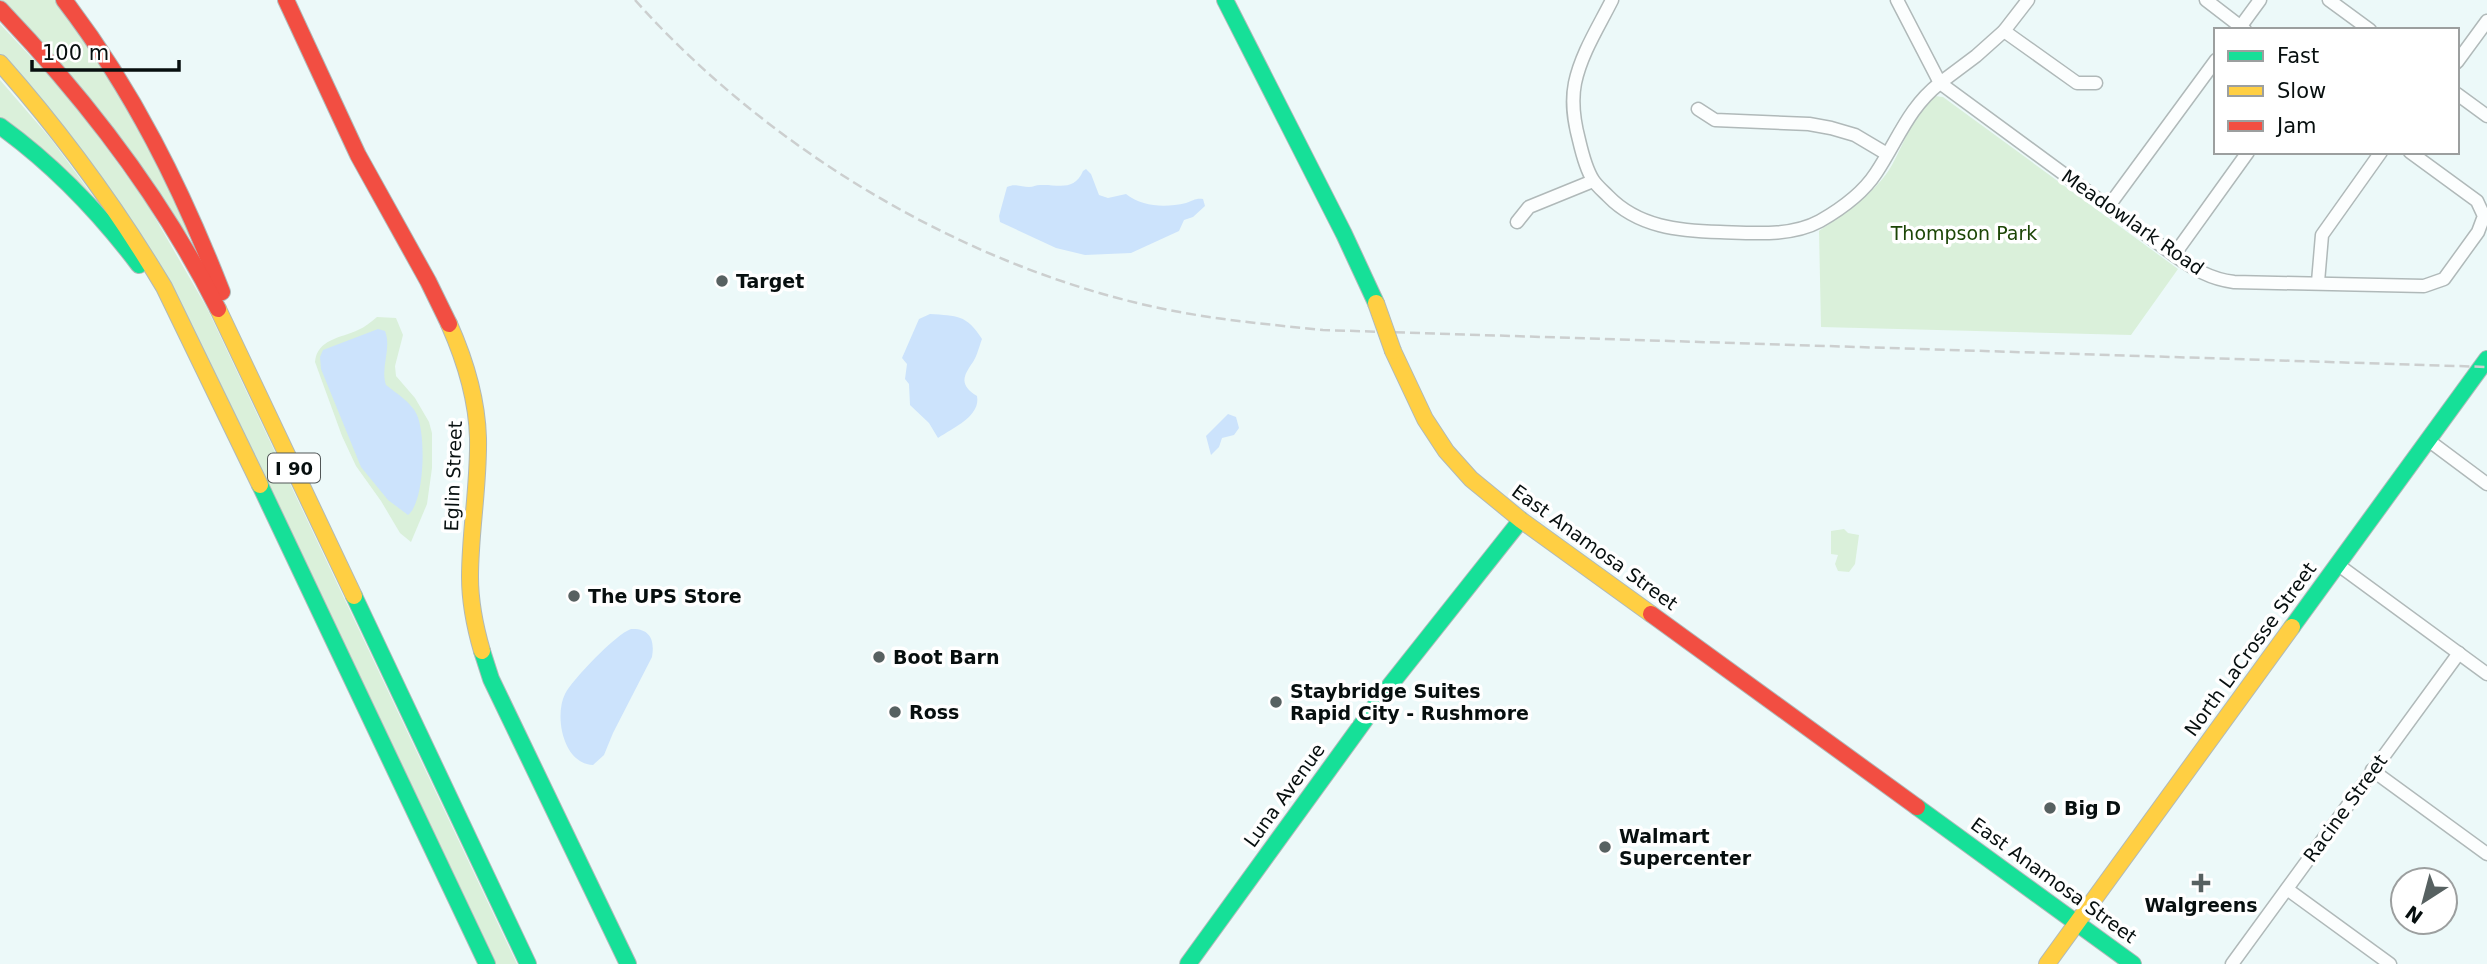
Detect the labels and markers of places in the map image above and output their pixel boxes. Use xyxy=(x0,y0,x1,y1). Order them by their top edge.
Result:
place label: Target xyxy=(736,270,804,292)
marker: Target xyxy=(714,273,730,289)
place label: The UPS Store xyxy=(588,585,742,607)
marker: The UPS Store xyxy=(566,588,582,604)
place label: Boot Barn xyxy=(893,646,1000,668)
marker: Boot Barn xyxy=(871,649,887,665)
place label: Staybridge Suites Rapid City - Rushmore xyxy=(1290,680,1529,724)
marker: Staybridge Suites Rapid City - Rushmore xyxy=(1268,694,1284,710)
place label: Ross xyxy=(909,701,959,723)
marker: Ross xyxy=(887,704,903,720)
place label: Big D xyxy=(2064,797,2121,819)
marker: Big D xyxy=(2042,800,2058,816)
place label: Walmart Supercenter xyxy=(1619,825,1752,869)
marker: Walmart Supercenter xyxy=(1597,839,1613,855)
marker: Walgreens xyxy=(2193,875,2209,891)
place label: Walgreens xyxy=(2144,894,2258,916)

